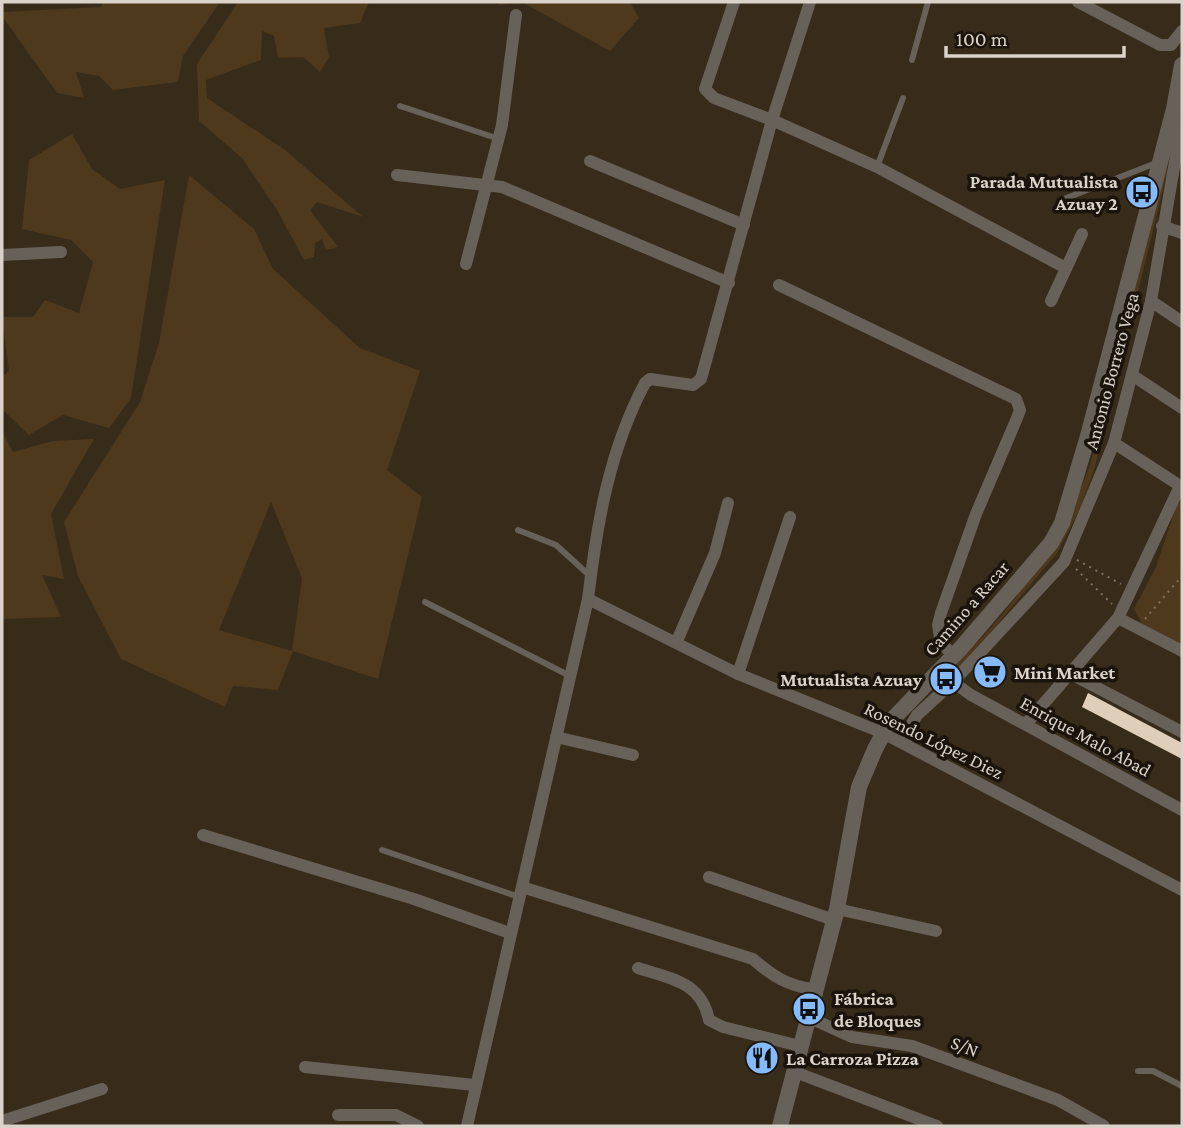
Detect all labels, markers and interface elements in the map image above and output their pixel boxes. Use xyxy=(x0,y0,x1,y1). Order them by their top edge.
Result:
scale bar xyxy=(946,14,1124,58)
text: 100 m xyxy=(956,27,1008,51)
place label: Parada Mutualista Azuay 2 xyxy=(970,171,1119,214)
bus stop icon: Parada Mutualista Azuay 2 xyxy=(1123,173,1161,211)
street label: Antonio Borrero Vega xyxy=(1080,290,1143,452)
street label: Camino a Racar xyxy=(920,557,1013,660)
supermarket icon: Mini Market xyxy=(971,653,1009,691)
bus stop icon: Mutualista Azuay xyxy=(927,660,965,698)
place label: Mini Market xyxy=(1014,662,1115,683)
place label: Mutualista Azuay xyxy=(780,669,923,690)
street label: Enrique Malo Abad xyxy=(1017,692,1155,781)
street label: Rosendo López Diez xyxy=(861,698,1007,783)
place label: Fábrica de Bloques xyxy=(834,988,921,1031)
bus stop icon: Fábrica de Bloques xyxy=(790,990,828,1028)
street label: S/N xyxy=(948,1032,982,1061)
restaurant icon: La Carroza Pizza xyxy=(743,1039,781,1077)
place label: La Carroza Pizza xyxy=(786,1048,920,1069)

